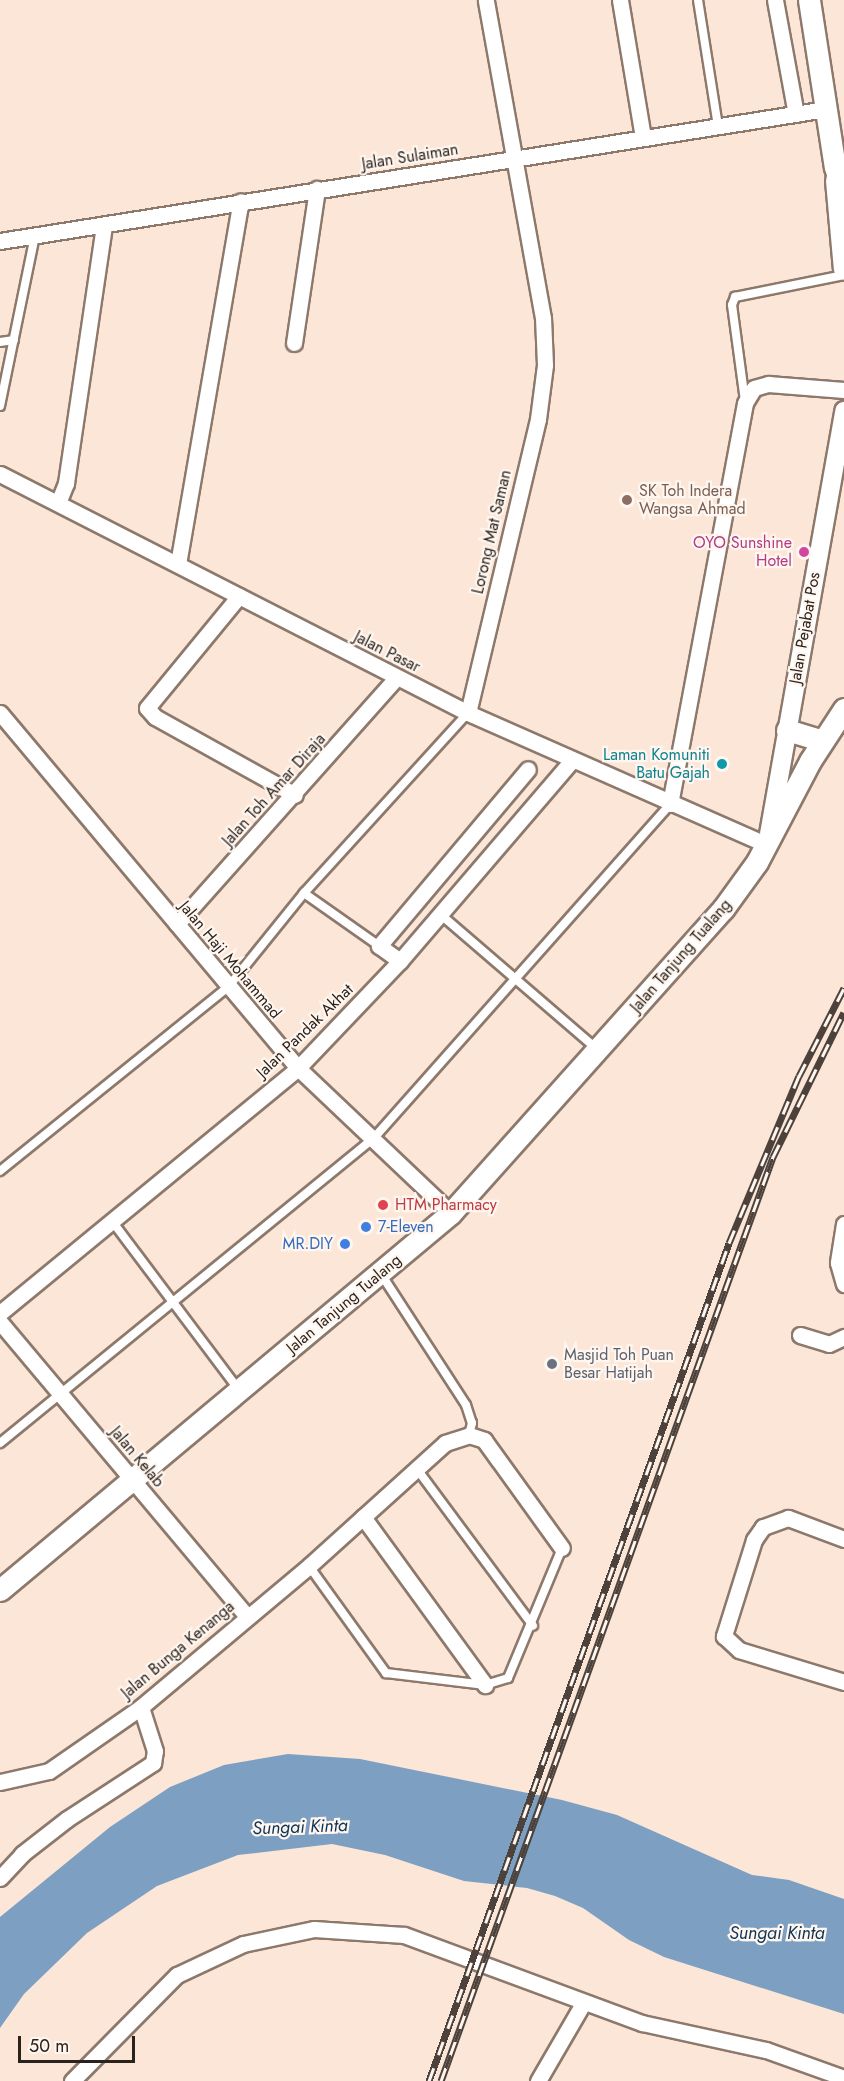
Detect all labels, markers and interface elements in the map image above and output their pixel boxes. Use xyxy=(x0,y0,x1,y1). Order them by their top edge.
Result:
street label: Jalan Sulaiman xyxy=(360,140,460,174)
street label: Lorong Mat Saman xyxy=(468,468,516,596)
place label: SK Toh Indera Wangsa Ahmad xyxy=(639,481,746,519)
marker: SK Toh Indera Wangsa Ahmad xyxy=(620,493,634,507)
place label: OYO Sunshine Hotel xyxy=(693,533,792,571)
marker: OYO Sunshine Hotel xyxy=(797,545,811,559)
street label: Jalan Pejabat Pos xyxy=(786,571,824,685)
street label: Jalan Pasar xyxy=(351,627,423,677)
street label: Jalan Toh Amar Diraja xyxy=(218,730,330,850)
place label: Laman Komuniti Batu Gajah xyxy=(603,745,710,783)
marker: Laman Komuniti Batu Gajah xyxy=(715,757,729,771)
street label: Jalan Tanjung Tualang xyxy=(627,895,735,1017)
street label: Jalan Haji Mohammad xyxy=(175,897,285,1023)
street label: Jalan Pandak Akhat xyxy=(253,980,357,1082)
place label: HTM Pharmacy xyxy=(395,1195,497,1215)
marker: HTM Pharmacy xyxy=(376,1198,390,1212)
place label: 7-Eleven xyxy=(378,1217,434,1237)
marker: 7-Eleven xyxy=(359,1220,373,1234)
place label: MR.DIY xyxy=(283,1234,333,1254)
marker: MR.DIY xyxy=(338,1237,352,1251)
street label: Jalan Tanjung Tualang xyxy=(283,1250,405,1358)
place label: Masjid Toh Puan Besar Hatijah xyxy=(564,1345,674,1383)
marker: Masjid Toh Puan Besar Hatijah xyxy=(545,1357,559,1371)
street label: Jalan Kelab xyxy=(106,1423,168,1491)
street label: Jalan Bunga Kenanga xyxy=(118,1597,238,1703)
water label: Sungai Kinta xyxy=(252,1815,348,1839)
water label: Sungai Kinta xyxy=(729,1922,825,1944)
scale bar xyxy=(21,2024,138,2062)
text: 50 m xyxy=(29,2033,69,2059)

